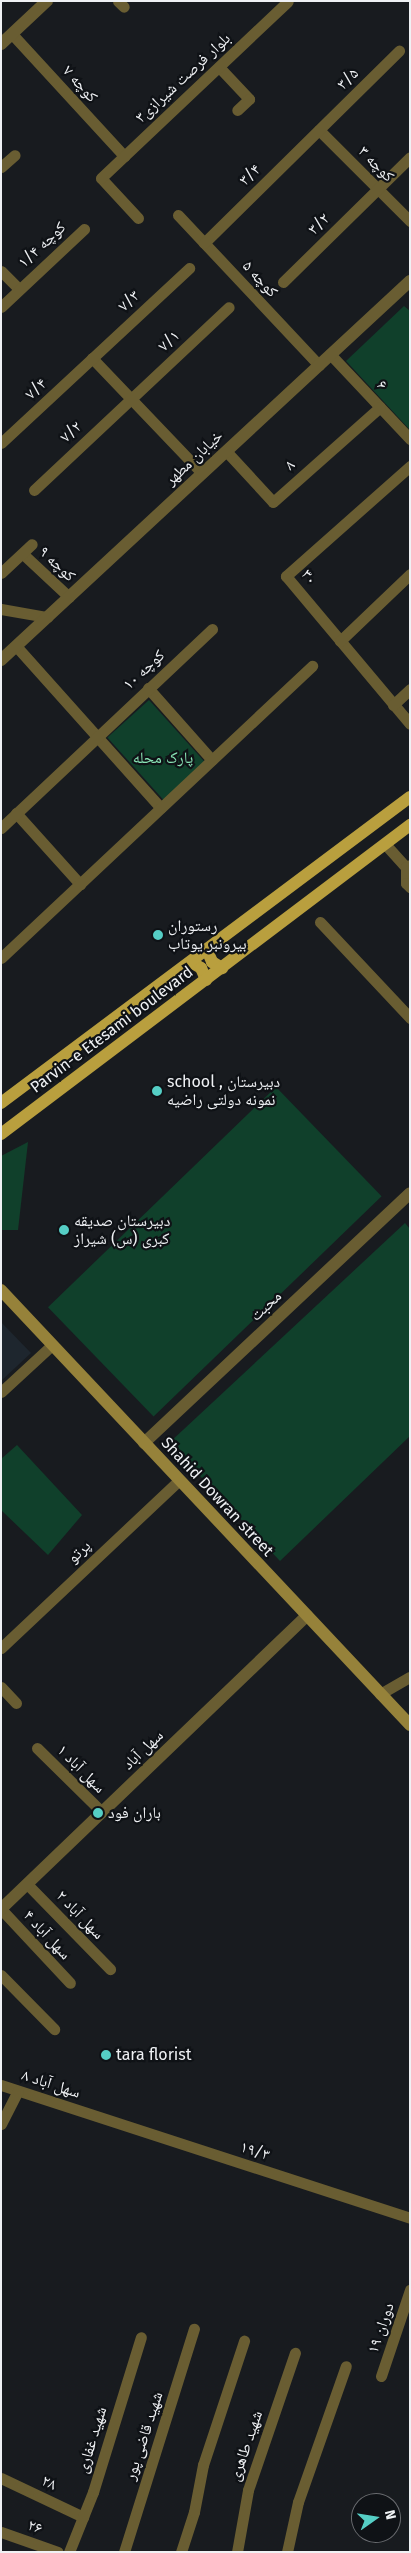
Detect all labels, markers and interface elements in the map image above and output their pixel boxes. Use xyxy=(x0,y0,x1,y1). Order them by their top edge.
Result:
street label: ۳بلوار فرصت شیرازی xyxy=(132,29,234,127)
street label: کوچه ۷ xyxy=(58,62,102,106)
street label: ۳/۵ xyxy=(333,64,363,94)
street label: کوچه ۳ xyxy=(354,142,398,186)
street label: ۳/۴ xyxy=(235,160,265,190)
street label: ۳/۲ xyxy=(304,209,334,239)
street label: کوچه ۱/۴ xyxy=(14,218,70,272)
street label: کوچه ۵ xyxy=(238,257,282,301)
street label: ۷/۳ xyxy=(114,286,144,316)
street label: ۷/۱ xyxy=(154,326,184,356)
street label: ۷/۴ xyxy=(21,374,51,404)
street label: ۶ xyxy=(373,376,391,394)
street label: ۷/۲ xyxy=(56,417,86,447)
street label: خیابان مطهر xyxy=(161,426,227,490)
street label: ۸ xyxy=(281,455,299,475)
street label: کوچه ۹ xyxy=(35,542,79,586)
street label: ۳۰ xyxy=(297,565,321,589)
street label: کوچه ۱۰ xyxy=(119,646,169,694)
park label: پارک محله xyxy=(133,748,193,768)
place label: رستوران بیرونبر یوتاب xyxy=(168,916,247,954)
marker: رستوران بیرونبر یوتاب xyxy=(152,929,164,941)
street label: Parvin-e Etesami boulevard xyxy=(27,963,197,1097)
place label: school , دبیرستان نمونه دولتی راضیه xyxy=(167,1072,280,1110)
marker: school , دبیرستان نمونه دولتی راضیه xyxy=(151,1085,163,1097)
place label: دبیرستان صدیقه کبری (س) شیراز xyxy=(74,1211,170,1249)
marker: دبیرستان صدیقه کبری (س) شیراز xyxy=(58,1224,70,1236)
street label: محبت xyxy=(246,1287,286,1325)
street label: Shahid Dowran street xyxy=(157,1434,277,1560)
street label: پرتو xyxy=(63,1536,95,1568)
street label: سهل آباد xyxy=(119,1726,167,1774)
street label: سهل آباد ۱ xyxy=(53,1741,109,1797)
place label: باران فود xyxy=(108,1803,161,1823)
marker: باران فود xyxy=(92,1807,104,1819)
street label: سهل آباد ۲ xyxy=(52,1887,108,1943)
street label: سهل آباد ۴ xyxy=(19,1906,75,1964)
place label: tara florist xyxy=(116,2045,192,2065)
marker: tara florist xyxy=(100,2049,112,2061)
street label: سهل آباد ۸ xyxy=(19,2066,83,2102)
street label: ۱۹/۳ xyxy=(238,2137,272,2165)
street label: دوران ۱۹ xyxy=(363,2300,399,2356)
street label: شهید قاضی پور xyxy=(121,2389,167,2483)
street label: شهید غفاری xyxy=(73,2404,111,2476)
street label: شهید طاهری xyxy=(225,2408,267,2484)
street label: ۲۸ xyxy=(38,2471,60,2495)
north arrow xyxy=(351,2493,401,2543)
text: N xyxy=(381,2508,399,2521)
street label: ۲۶ xyxy=(25,2516,45,2538)

